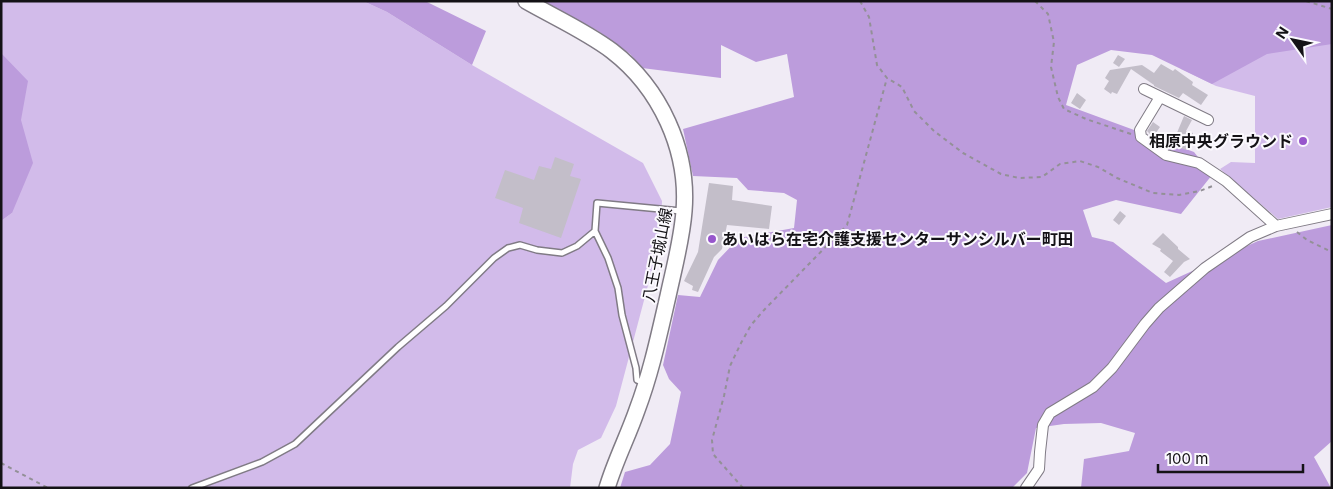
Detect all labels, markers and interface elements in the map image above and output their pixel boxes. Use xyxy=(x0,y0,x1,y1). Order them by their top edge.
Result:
north arrow xyxy=(1268,15,1318,65)
text: N xyxy=(1272,24,1292,42)
place label: 相原中央グラウンド xyxy=(1149,131,1293,151)
marker: 相原中央グラウンド xyxy=(1297,135,1309,147)
street label: 八王子城山線 xyxy=(638,206,676,304)
place label: あいはら在宅介護支援センターサンシルバー町田 xyxy=(722,229,1074,249)
marker: あいはら在宅介護支援センターサンシルバー町田 xyxy=(706,233,718,245)
scale bar xyxy=(1158,442,1303,474)
text: 100 m xyxy=(1166,449,1208,468)

